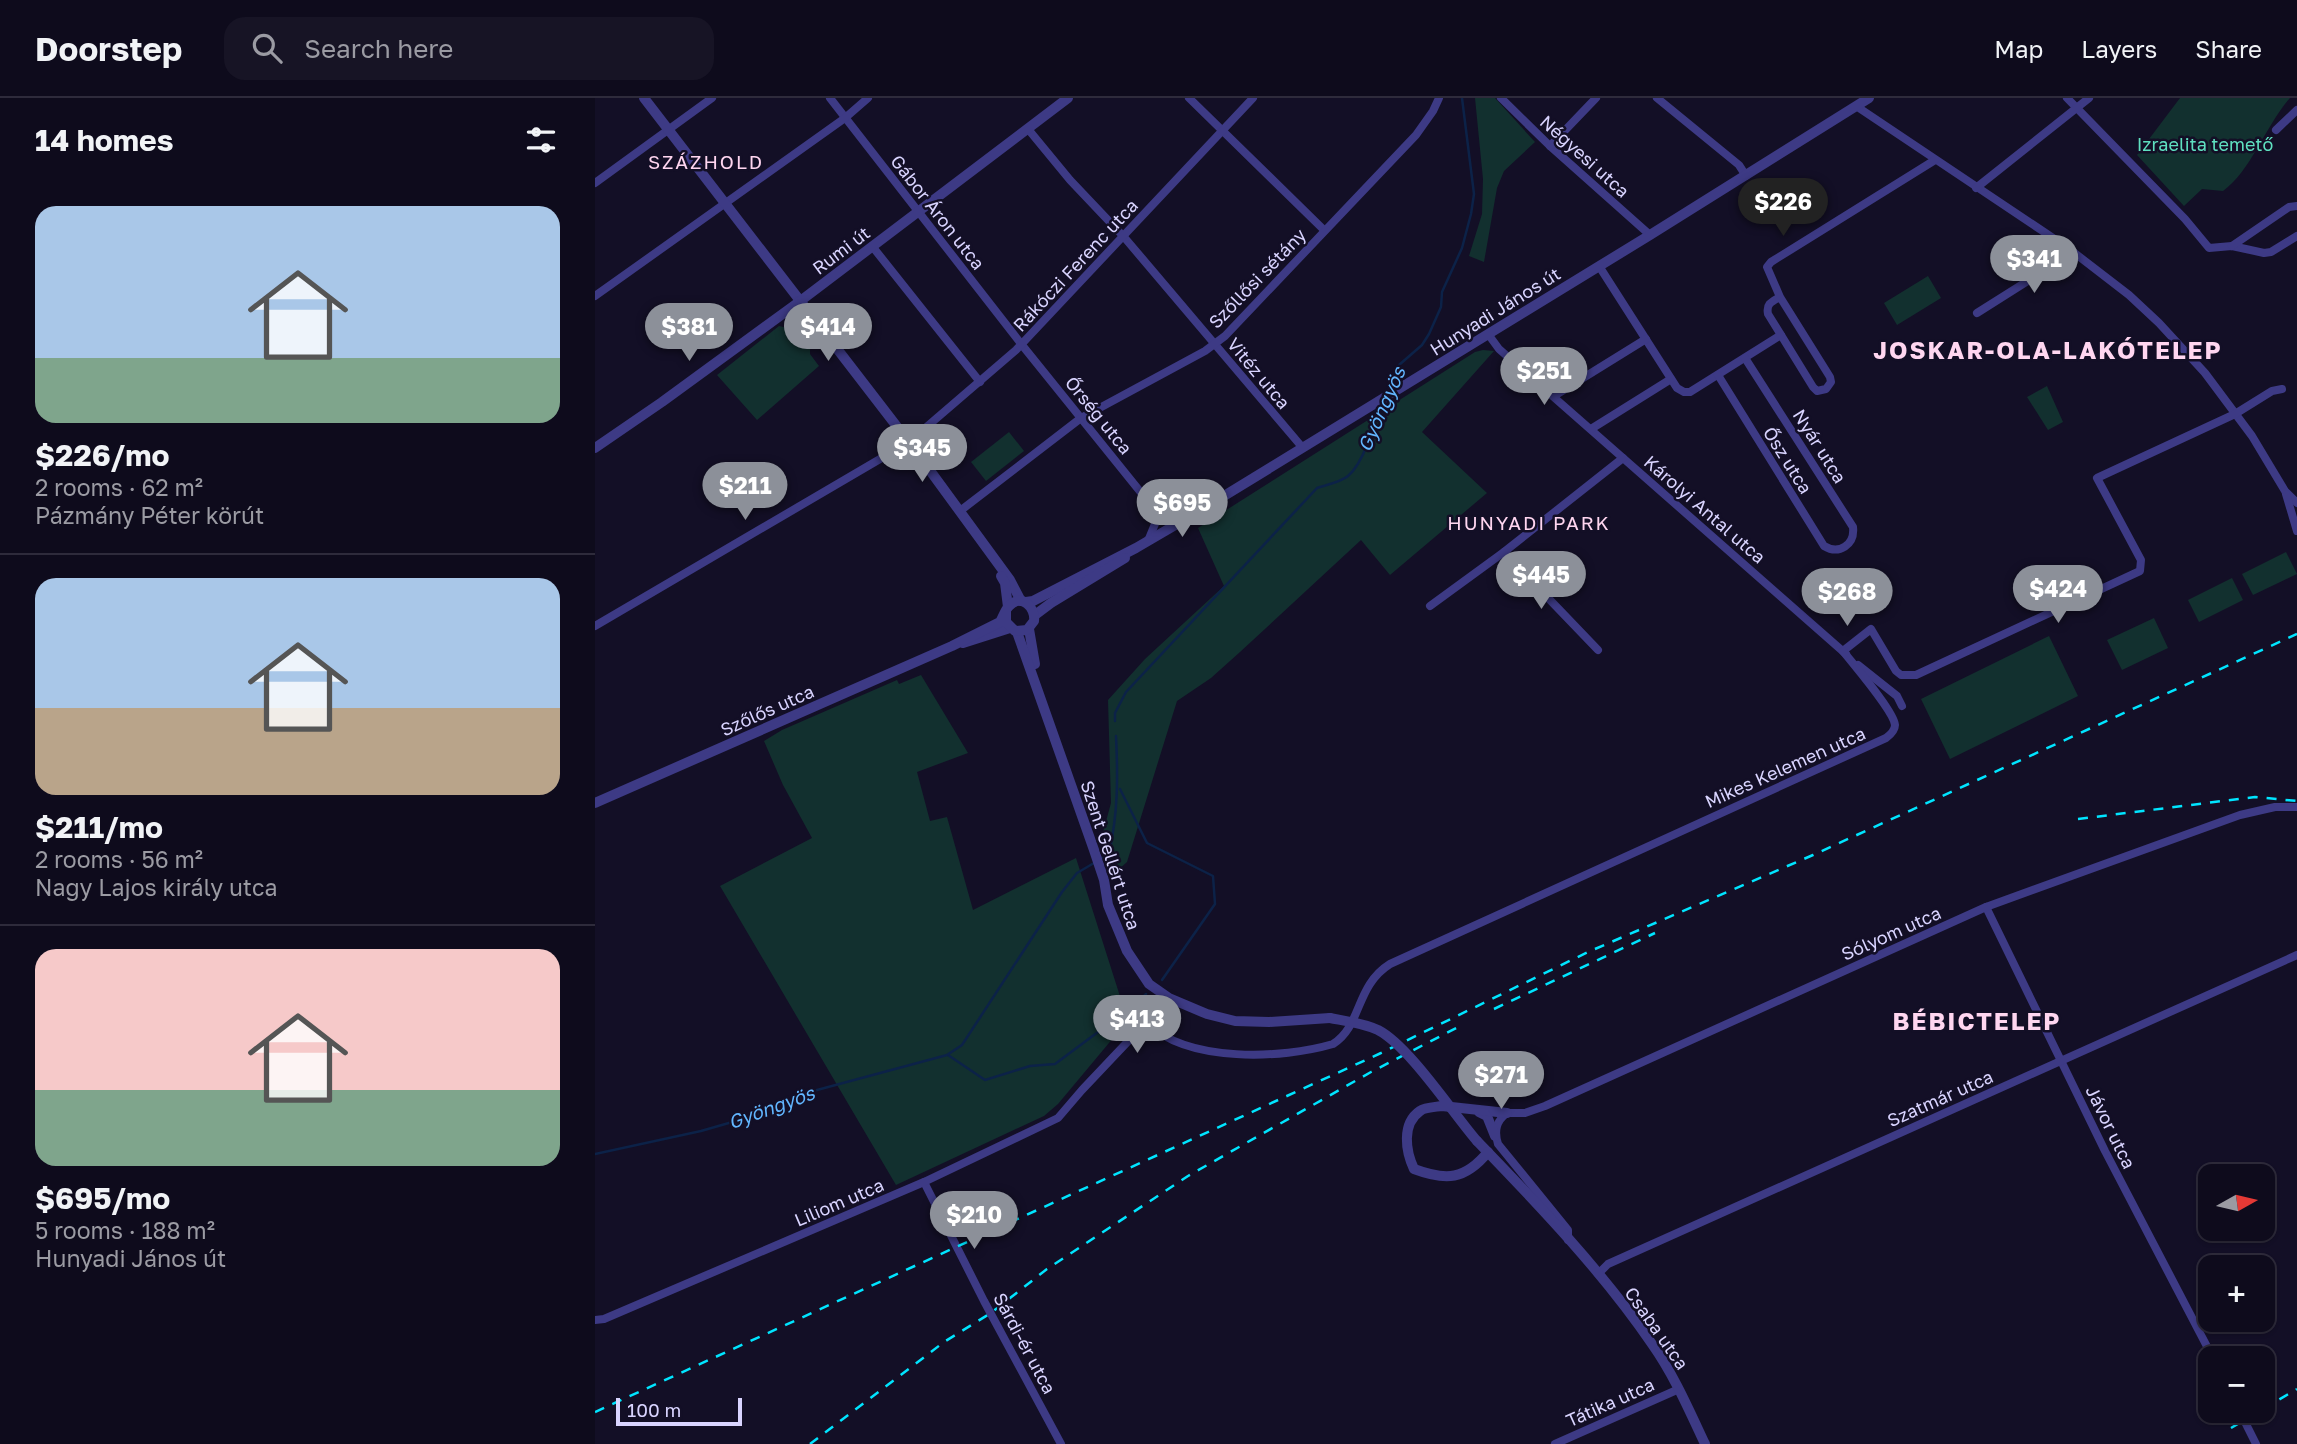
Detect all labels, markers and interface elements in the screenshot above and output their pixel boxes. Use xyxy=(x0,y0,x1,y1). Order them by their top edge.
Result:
search box xyxy=(224,17,714,80)
text: Doorstep xyxy=(35,29,182,68)
icon: search xyxy=(248,29,286,67)
text: Search here xyxy=(304,33,453,64)
text: Map xyxy=(1994,34,2043,63)
text: Layers xyxy=(2081,34,2157,63)
text: Share xyxy=(2195,34,2262,63)
street label: Négyesi utca xyxy=(1536,110,1634,202)
icon: filters xyxy=(522,121,560,159)
text: 14 homes xyxy=(35,122,174,158)
park label: Izraelita temető xyxy=(2137,133,2274,155)
district label: SZÁZHOLD xyxy=(648,150,764,173)
street label: Gábor Áron utca xyxy=(886,150,990,274)
pin: $226 xyxy=(1742,178,1824,238)
text: $226 xyxy=(1754,187,1812,215)
street label: Rákóczi Ferenc utca xyxy=(1008,194,1142,336)
street label: Rumi út xyxy=(808,221,874,279)
street label: Szőllősi sétány xyxy=(1204,223,1310,333)
pin: $341 xyxy=(1993,236,2075,295)
text: $341 xyxy=(2006,244,2062,272)
icon: home xyxy=(235,252,361,378)
street label: Hunyadi János út xyxy=(1426,262,1564,360)
pin: $381 xyxy=(648,303,730,363)
pin: $414 xyxy=(787,303,869,363)
text: $381 xyxy=(661,312,717,340)
text: $414 xyxy=(800,312,856,340)
street label: Vitéz utca xyxy=(1223,333,1295,413)
district label: JOSKAR-OLA-LAKÓTELEP xyxy=(1873,335,2223,364)
pin: $251 xyxy=(1503,348,1585,407)
text: $251 xyxy=(1516,356,1572,384)
water label: Gyöngyös xyxy=(1352,362,1410,455)
street label: Őrség utca xyxy=(1061,372,1137,458)
street label: Nyár utca xyxy=(1789,405,1851,487)
street label: Ősz utca xyxy=(1759,423,1817,497)
pin: $345 xyxy=(881,424,963,484)
text: $345 xyxy=(893,433,951,461)
text: $226/mo xyxy=(35,437,169,473)
street label: Károlyi Antal utca xyxy=(1640,450,1770,568)
pin: $211 xyxy=(704,462,786,522)
text: $211 xyxy=(718,471,772,499)
text: 2 rooms · 62 m² xyxy=(35,473,203,501)
pin: $695 xyxy=(1141,480,1223,539)
text: $695 xyxy=(1153,488,1211,516)
text: Pázmány Péter körút xyxy=(35,501,264,529)
district label: HUNYADI PARK xyxy=(1447,511,1611,534)
pin: $445 xyxy=(1500,552,1582,611)
text: $445 xyxy=(1512,560,1570,588)
pin: $424 xyxy=(2017,566,2099,625)
pin: $268 xyxy=(1806,568,1888,628)
text: $424 xyxy=(2029,574,2087,602)
text: $268 xyxy=(1818,577,1876,605)
icon: home xyxy=(235,624,361,750)
street label: Szőlős utca xyxy=(717,680,817,740)
street label: Mikes Kelemen utca xyxy=(1701,722,1869,812)
street label: Szent Gellért utca xyxy=(1076,778,1146,932)
text: $211/mo xyxy=(35,809,163,845)
text: 2 rooms · 56 m² xyxy=(35,845,203,873)
text: Nagy Lajos király utca xyxy=(35,873,278,901)
street label: Sólyom utca xyxy=(1838,901,1944,965)
icon: home xyxy=(235,995,361,1121)
pin: $413 xyxy=(1096,996,1178,1055)
text: $413 xyxy=(1109,1004,1165,1032)
district label: BÉBICTELEP xyxy=(1893,1006,2061,1035)
pin: $271 xyxy=(1460,1052,1542,1111)
text: $271 xyxy=(1474,1060,1528,1088)
street label: Szatmár utca xyxy=(1884,1065,1996,1131)
water label: Gyöngyös xyxy=(725,1080,818,1133)
street label: Jávor utca xyxy=(2081,1082,2141,1172)
north arrow xyxy=(2198,1164,2275,1241)
map controls xyxy=(2198,1164,2275,1423)
street label: Liliom utca xyxy=(791,1173,887,1231)
text: $695/mo xyxy=(35,1180,170,1216)
pin: $210 xyxy=(933,1192,1015,1251)
text: $210 xyxy=(946,1200,1002,1228)
text: 5 rooms · 188 m² xyxy=(35,1216,215,1244)
text: Hunyadi János út xyxy=(35,1244,226,1272)
button: + xyxy=(2198,1255,2275,1332)
street label: Csaba utca xyxy=(1621,1282,1693,1374)
street label: Sárdi-ér utca xyxy=(989,1289,1061,1397)
button: − xyxy=(2198,1346,2275,1423)
street label: Tátika utca xyxy=(1562,1373,1658,1431)
scale bar xyxy=(616,1395,742,1427)
text: 100 m xyxy=(627,1398,681,1421)

